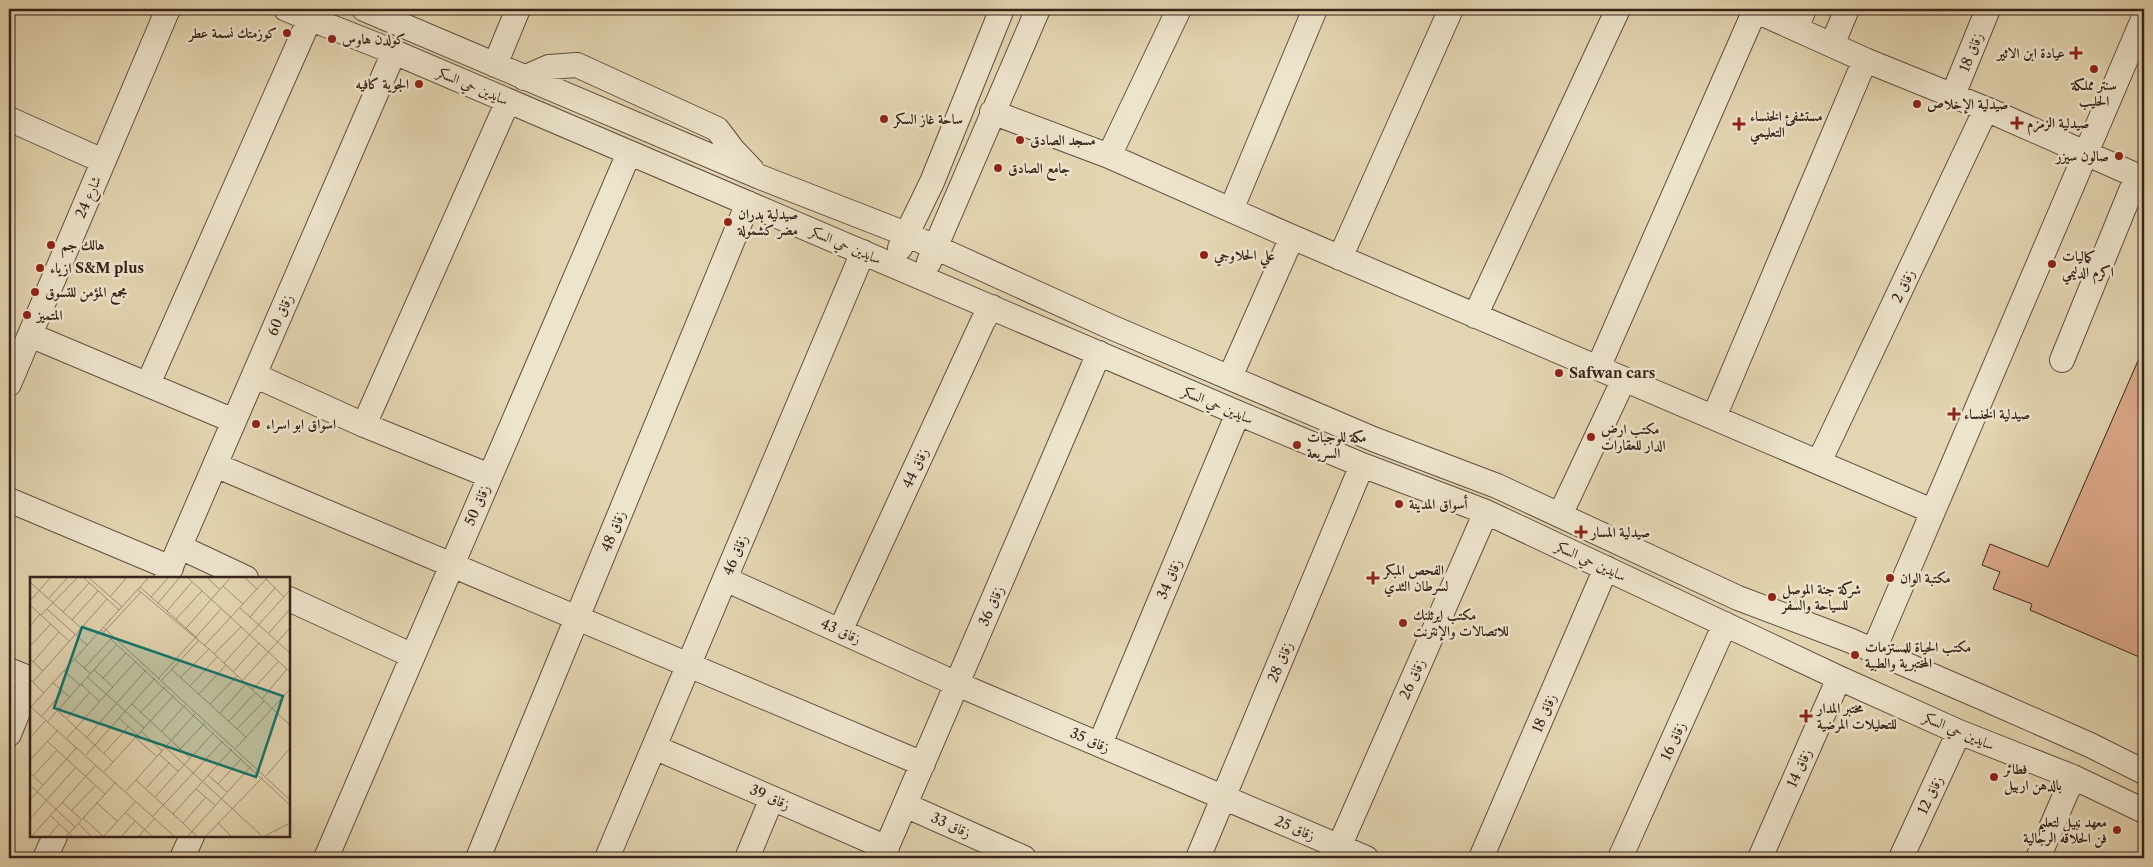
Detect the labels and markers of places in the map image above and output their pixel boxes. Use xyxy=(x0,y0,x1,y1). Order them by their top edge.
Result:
place label: كوزمتك نسمة عطر xyxy=(187,24,277,43)
marker: كوزمتك نسمة عطر xyxy=(281,27,293,39)
place label: كولدن هاوس xyxy=(342,30,405,48)
marker: كولدن هاوس xyxy=(326,33,338,45)
place label: عيادة ابن الاثير xyxy=(1995,44,2065,62)
marker: عيادة ابن الاثير xyxy=(2069,46,2083,60)
marker: سنتر مملكة الحليب xyxy=(2088,63,2100,75)
place label: الجوية كافيه xyxy=(355,75,409,93)
place label: سنتر مملكة الحليب xyxy=(2070,76,2117,111)
marker: الجوية كافيه xyxy=(413,78,425,90)
place label: صيدلية الإخلاص xyxy=(1927,95,2009,114)
marker: صيدلية الإخلاص xyxy=(1911,98,1923,110)
place label: مستشفئ الخنساء التعليمي xyxy=(1750,107,1823,145)
place label: ساحة غاز السكر xyxy=(892,110,963,129)
marker: ساحة غاز السكر xyxy=(878,113,890,125)
place label: صيدلية الزمزم xyxy=(2027,114,2089,136)
marker: مستشفئ الخنساء التعليمي xyxy=(1732,117,1746,131)
marker: صيدلية الزمزم xyxy=(2011,117,2023,129)
place label: مسجد الصادق xyxy=(1030,131,1096,149)
marker: مسجد الصادق xyxy=(1014,134,1026,146)
place label: صالون سيزر xyxy=(2054,147,2109,165)
marker: صالون سيزر xyxy=(2113,150,2125,162)
place label: جامع الصادق xyxy=(1008,159,1071,181)
marker: جامع الصادق xyxy=(992,162,1004,174)
place label: صيدلية بدران مضر كشمولة xyxy=(737,205,798,240)
marker: صيدلية بدران مضر كشمولة xyxy=(722,216,734,228)
place label: هالك جم xyxy=(61,236,105,258)
marker: هالك جم xyxy=(45,239,57,251)
place label: علي الحلاوجي xyxy=(1213,246,1275,269)
place label: كماليات اكرم الدليمي xyxy=(2062,247,2114,285)
marker: علي الحلاوجي xyxy=(1198,249,1210,261)
marker: كماليات اكرم الدليمي xyxy=(2046,258,2058,270)
place label: ازياء S&M plus xyxy=(50,259,144,277)
marker: ازياء S&M plus xyxy=(34,262,46,274)
place label: مجمع المؤمن للتسوق xyxy=(45,283,127,305)
marker: مجمع المؤمن للتسوق xyxy=(29,286,41,298)
place label: المتميز xyxy=(35,306,63,324)
marker: المتميز xyxy=(21,309,33,321)
place label: Safwan cars xyxy=(1569,364,1655,382)
marker: Safwan cars xyxy=(1553,367,1565,379)
place label: صيدلية الخنساء xyxy=(1964,405,2030,423)
marker: صيدلية الخنساء xyxy=(1948,408,1960,420)
place label: اسواق ابو اسراء xyxy=(266,415,336,434)
marker: اسواق ابو اسراء xyxy=(250,418,262,430)
place label: مكتب ارض الدار للعقارات xyxy=(1601,420,1665,454)
place label: مكة للوجبات السريعة xyxy=(1307,428,1366,463)
marker: مكتب ارض الدار للعقارات xyxy=(1585,431,1597,443)
marker: مكة للوجبات السريعة xyxy=(1291,439,1303,451)
place label: أسواق المدينة xyxy=(1409,494,1468,513)
marker: أسواق المدينة xyxy=(1393,498,1405,510)
place label: صيدلية المسار xyxy=(1589,523,1650,541)
marker: صيدلية المسار xyxy=(1575,526,1587,538)
place label: الفحص المبكر لسرطان الثدي xyxy=(1382,561,1448,598)
place label: مكتبة الوان xyxy=(1900,569,1951,587)
marker: الفحص المبكر لسرطان الثدي xyxy=(1366,571,1380,585)
marker: مكتبة الوان xyxy=(1884,572,1896,584)
place label: شركة جنة الموصل للسياحة والسفر xyxy=(1780,580,1861,615)
marker: شركة جنة الموصل للسياحة والسفر xyxy=(1766,591,1778,603)
place label: مكتب ايرثلنك للاتصالات والإنترنت xyxy=(1413,606,1509,641)
marker: مكتب ايرثلنك للاتصالات والإنترنت xyxy=(1397,617,1409,629)
place label: مكتب الحياة للمستزمات المختبرية والطبية xyxy=(1865,638,1971,672)
marker: مكتب الحياة للمستزمات المختبرية والطبية xyxy=(1849,649,1861,661)
place label: مختبر المدار للتحليلات المرضية xyxy=(1815,699,1897,734)
marker: مختبر المدار للتحليلات المرضية xyxy=(1799,709,1813,723)
place label: فطائر بالدهن اربيل xyxy=(2002,760,2062,795)
marker: فطائر بالدهن اربيل xyxy=(1988,771,2000,783)
place label: معهد نبيل لتعليم فن الحلاقه الرجالية xyxy=(2023,813,2107,848)
marker: معهد نبيل لتعليم فن الحلاقه الرجالية xyxy=(2111,824,2123,836)

